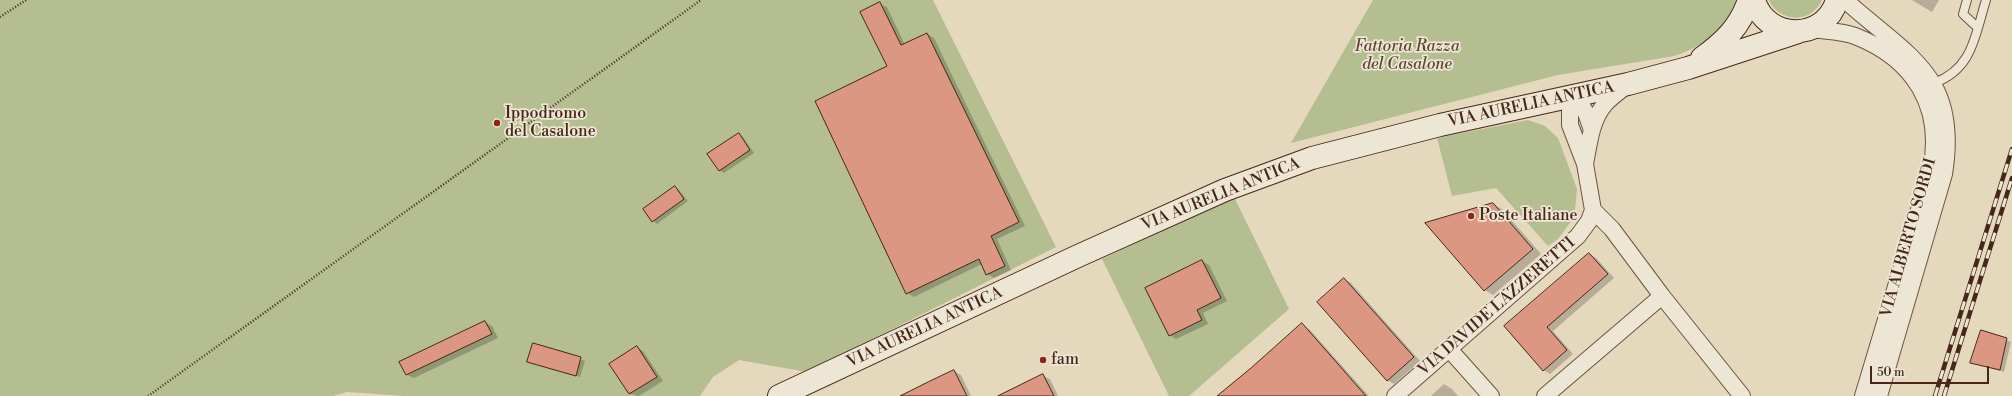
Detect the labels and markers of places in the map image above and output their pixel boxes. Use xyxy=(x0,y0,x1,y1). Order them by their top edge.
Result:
place label: Ippodromo del Casalone xyxy=(505,104,596,142)
marker: Ippodromo del Casalone xyxy=(492,118,502,128)
place label: Poste Italiane xyxy=(1479,206,1578,226)
marker: Poste Italiane xyxy=(1466,211,1476,221)
place label: fam xyxy=(1051,350,1079,370)
marker: fam xyxy=(1038,355,1048,365)

